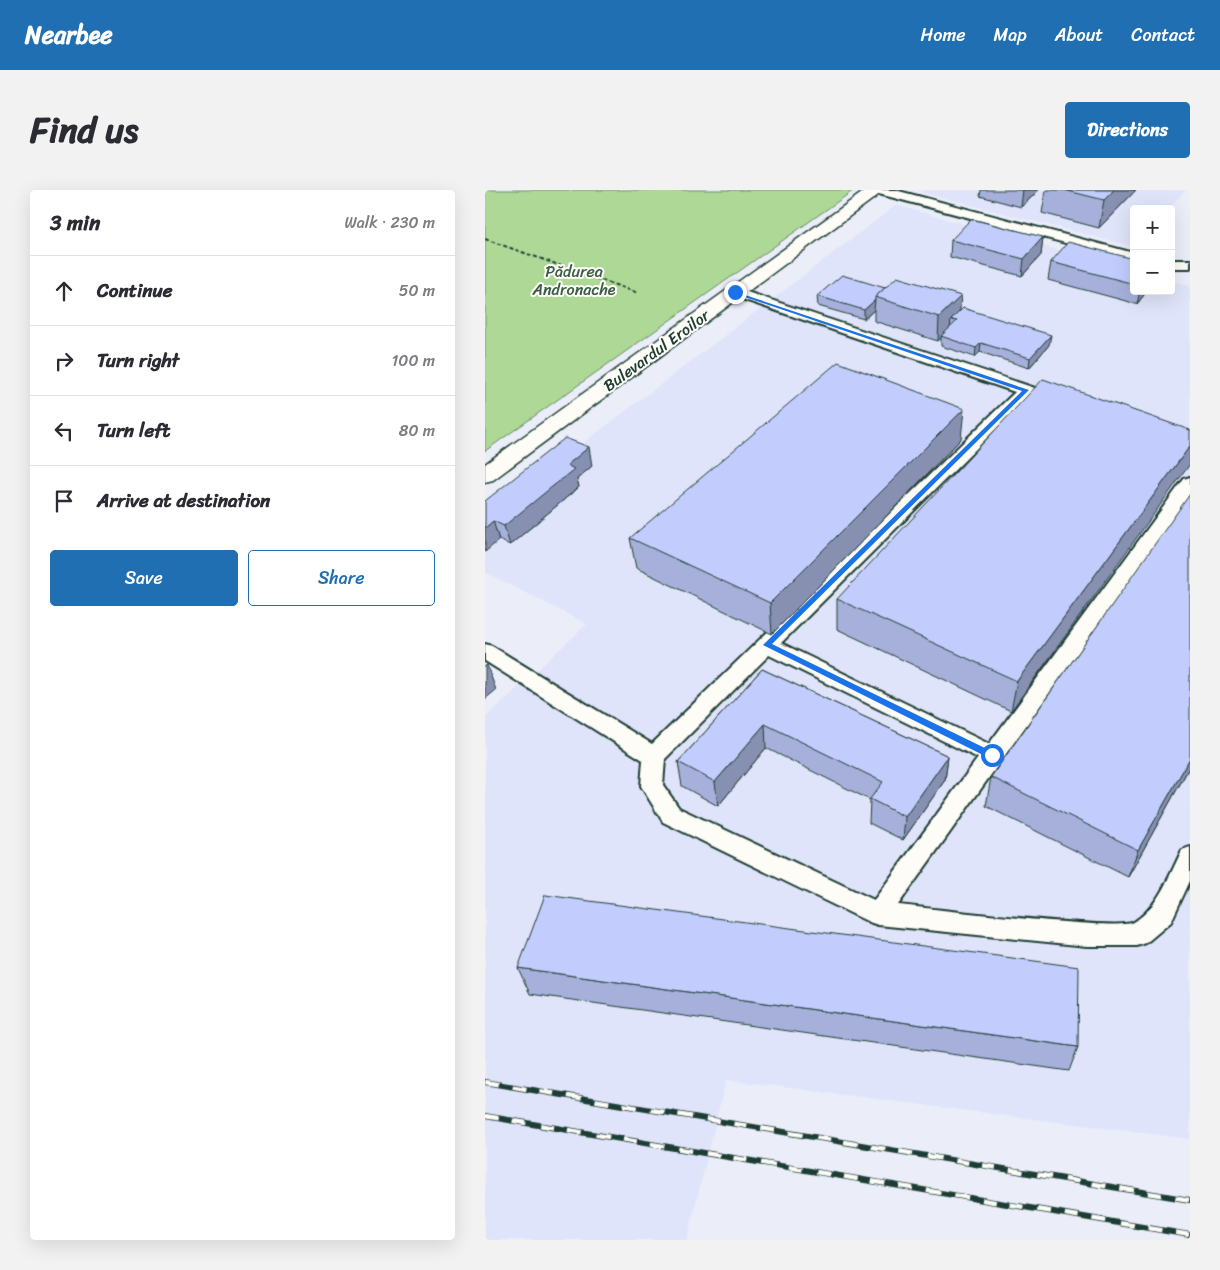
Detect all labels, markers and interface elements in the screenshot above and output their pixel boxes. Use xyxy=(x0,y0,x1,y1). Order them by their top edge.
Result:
text: Nearbee xyxy=(25,14,113,56)
text: Home xyxy=(921,19,966,51)
text: Map xyxy=(994,19,1027,51)
text: About xyxy=(1055,19,1103,51)
text: Contact xyxy=(1131,19,1195,51)
text: Find us xyxy=(30,99,138,161)
button: Directions xyxy=(1065,102,1190,158)
text: 3 min xyxy=(50,204,100,242)
map controls xyxy=(1130,205,1175,295)
button: + xyxy=(1130,205,1175,250)
text: Walk · 230 m xyxy=(344,208,435,237)
button: − xyxy=(1130,250,1175,295)
park label: Pădurea Andronache xyxy=(532,257,616,304)
text: Continue xyxy=(97,274,173,307)
text: 50 m xyxy=(399,276,435,305)
icon: ahead xyxy=(50,277,78,305)
route end xyxy=(724,281,747,304)
street label: Bulevardul Eroilor xyxy=(597,301,717,399)
text: Turn right xyxy=(97,344,179,377)
text: 100 m xyxy=(391,346,435,375)
icon: right xyxy=(50,347,78,375)
text: Turn left xyxy=(97,414,170,447)
text: 80 m xyxy=(399,416,435,445)
icon: left xyxy=(50,417,78,445)
text: Arrive at destination xyxy=(97,484,270,517)
icon: arrive xyxy=(50,487,78,515)
button: Save xyxy=(50,550,238,606)
button: Share xyxy=(248,550,435,606)
route start xyxy=(981,744,1004,767)

